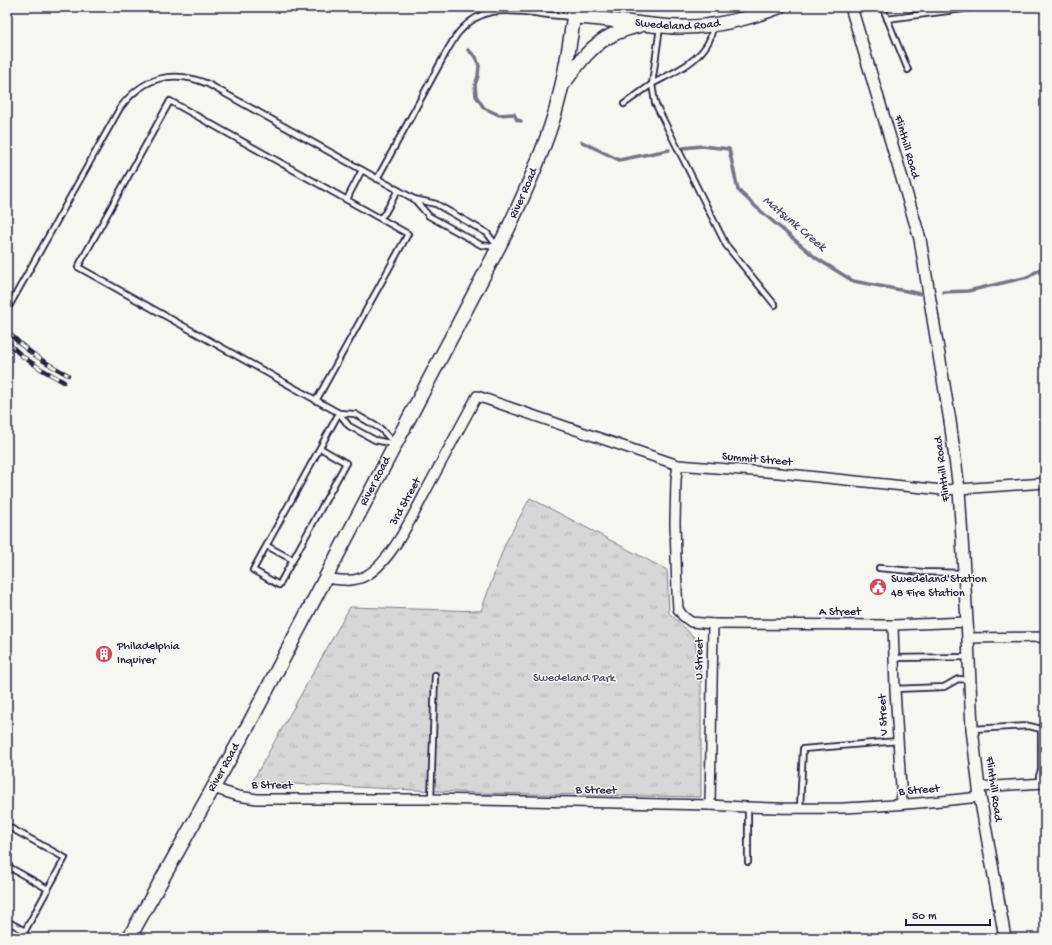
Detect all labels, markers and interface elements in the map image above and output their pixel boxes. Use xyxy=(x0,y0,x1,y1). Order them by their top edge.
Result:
street label: Swedeland Road xyxy=(634,16,722,34)
street label: Flinthill Road xyxy=(890,113,922,181)
street label: River Road xyxy=(507,165,542,221)
water label: Matsunk Creek xyxy=(759,193,830,256)
street label: Flinthill Road xyxy=(932,435,954,503)
street label: Summit Street xyxy=(721,450,794,470)
street label: River Road xyxy=(357,454,395,509)
street label: 3rd Street xyxy=(387,475,425,529)
place label: Swedeland Station 48 Fire Station xyxy=(891,573,987,601)
public building icon: Swedeland Station 48 Fire Station xyxy=(868,577,888,597)
street label: A Street xyxy=(819,606,862,620)
street label: U Street xyxy=(693,637,707,680)
place label: Philadelphia Inquirer xyxy=(116,640,180,668)
building icon: Philadelphia Inquirer xyxy=(94,644,114,664)
park label: Swedeland Park xyxy=(533,672,617,686)
street label: V Street xyxy=(876,693,892,737)
street label: River Road xyxy=(205,740,244,795)
street label: Flinthill Road xyxy=(981,755,1005,823)
street label: B Street xyxy=(250,779,294,793)
street label: B Street xyxy=(897,782,941,800)
street label: B Street xyxy=(574,784,618,798)
scale bar xyxy=(906,901,990,927)
text: 50 m xyxy=(912,910,937,924)

